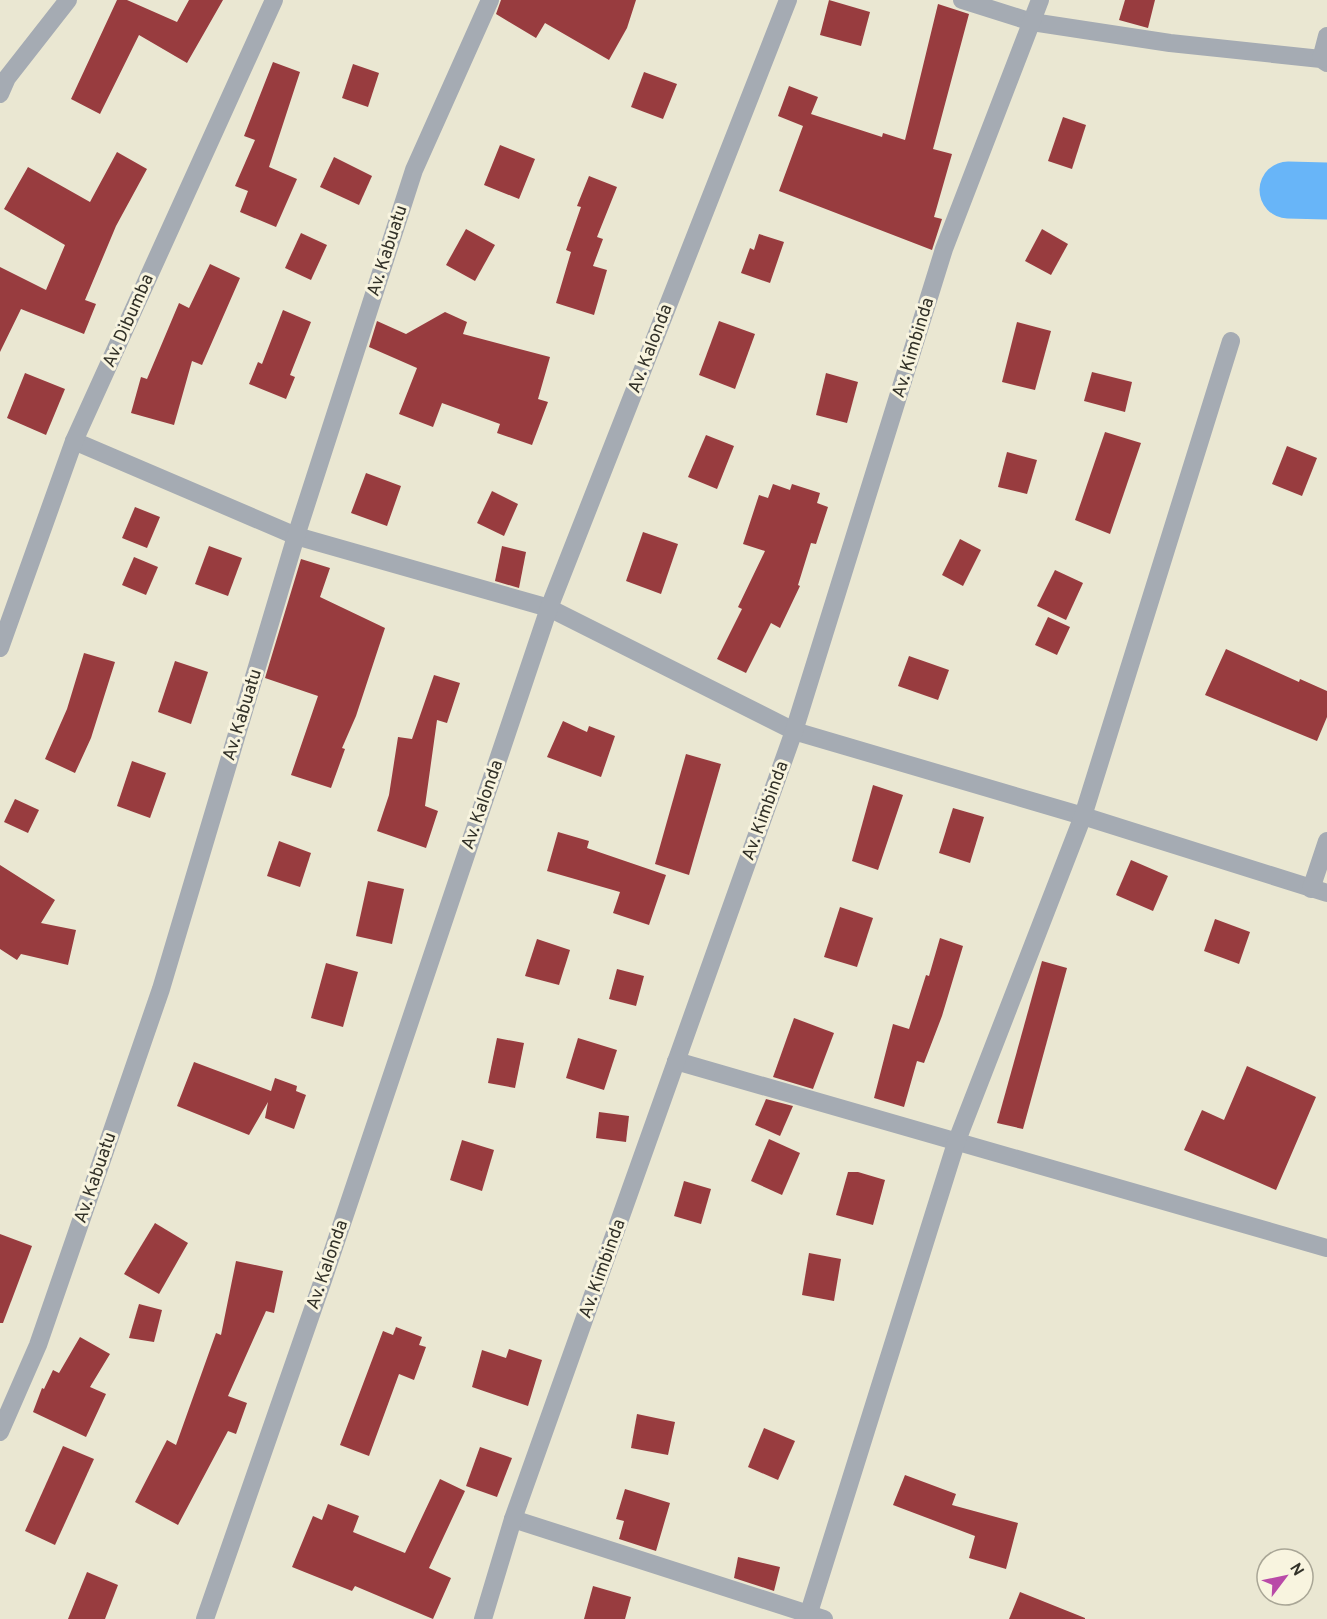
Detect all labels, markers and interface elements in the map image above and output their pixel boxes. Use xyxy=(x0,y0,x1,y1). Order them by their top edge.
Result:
street label: Av. Kabuatu xyxy=(362,202,414,300)
street label: Av. Dibumba xyxy=(98,271,160,371)
street label: Av. Kimbinda xyxy=(888,295,940,401)
street label: Av. Kalonda xyxy=(624,301,678,397)
street label: Av. Kabuatu xyxy=(218,666,268,764)
street label: Av. Kalonda xyxy=(457,757,509,853)
street label: Av. Kimbinda xyxy=(737,758,795,864)
street label: Av. Kabuatu xyxy=(70,1129,122,1227)
street label: Av. Kimbinda xyxy=(574,1216,632,1322)
street label: Av. Kalonda xyxy=(302,1217,354,1313)
north arrow xyxy=(1255,1547,1315,1607)
text: N xyxy=(1284,1560,1308,1580)

